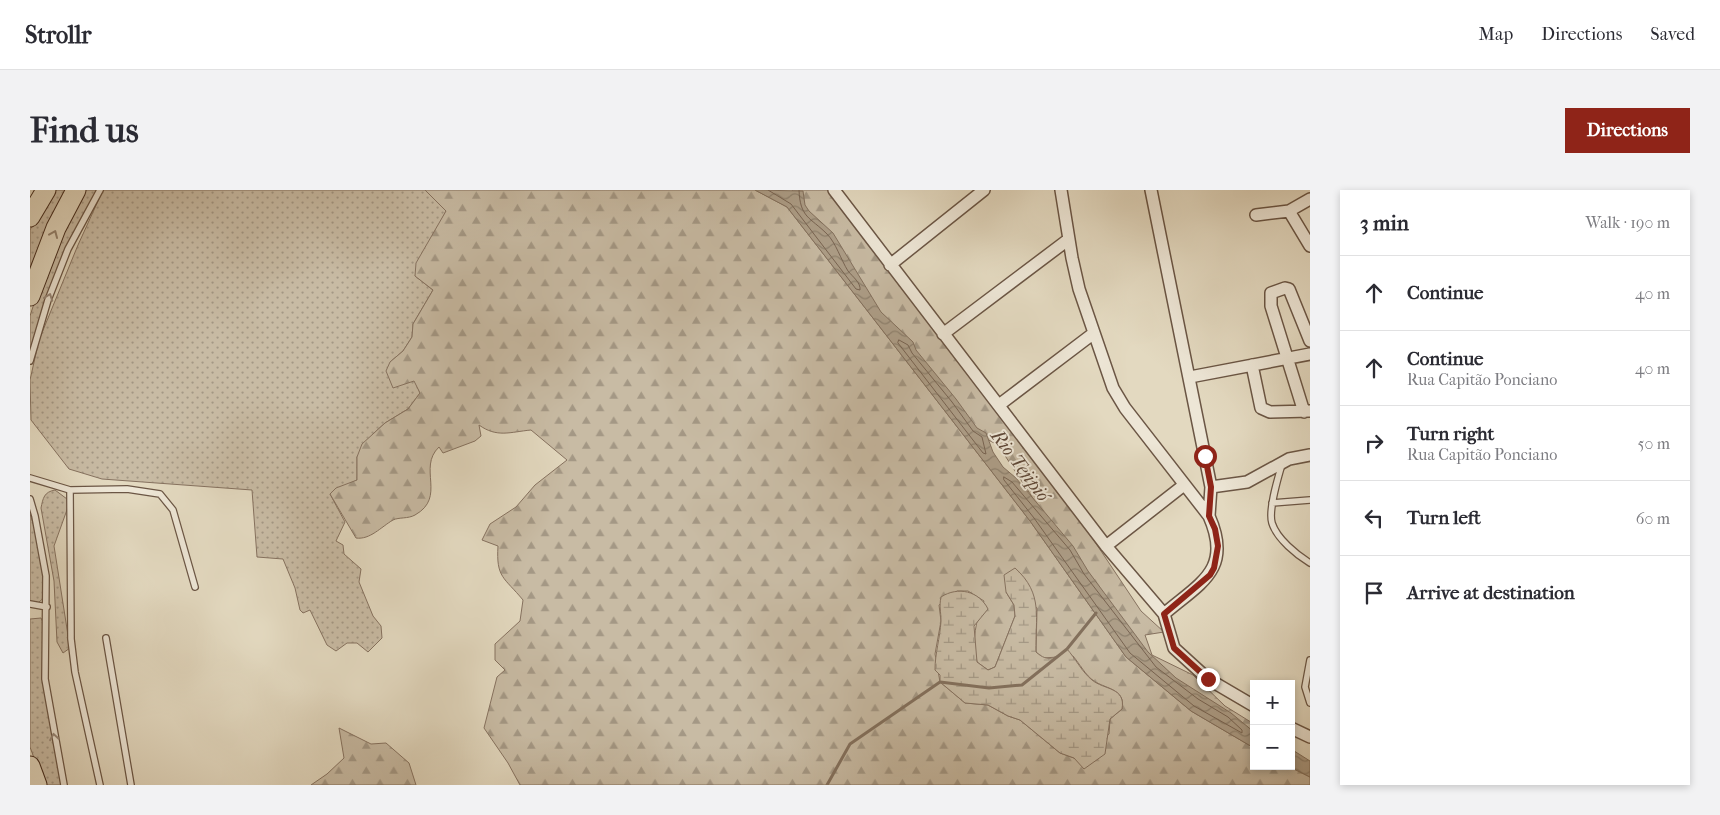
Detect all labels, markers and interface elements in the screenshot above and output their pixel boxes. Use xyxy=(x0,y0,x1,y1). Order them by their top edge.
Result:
text: Strollr xyxy=(25,21,92,49)
text: Map xyxy=(1479,24,1513,45)
text: Directions xyxy=(1541,24,1622,45)
text: Saved xyxy=(1650,24,1695,45)
button: Directions xyxy=(1565,108,1690,153)
text: Find us xyxy=(30,110,139,151)
text: 3 min xyxy=(1360,211,1409,235)
text: Walk · 190 m xyxy=(1586,213,1670,232)
one-way arrow xyxy=(47,230,58,239)
icon: ahead xyxy=(1360,279,1388,307)
text: Continue xyxy=(1407,282,1483,304)
text: 40 m xyxy=(1635,284,1670,303)
one-way arrow xyxy=(43,293,53,302)
text: Continue xyxy=(1407,348,1483,370)
icon: ahead xyxy=(1360,354,1388,382)
text: 40 m xyxy=(1635,359,1670,378)
text: Rua Capitão Ponciano xyxy=(1407,370,1557,389)
text: Turn right xyxy=(1407,423,1494,445)
water label: Rio Tejipió xyxy=(985,424,1056,508)
icon: right xyxy=(1360,429,1388,457)
text: 50 m xyxy=(1638,434,1670,453)
route start xyxy=(1194,445,1217,468)
text: Rua Capitão Ponciano xyxy=(1407,445,1557,464)
icon: left xyxy=(1360,504,1388,532)
text: Turn left xyxy=(1407,507,1481,529)
text: 60 m xyxy=(1636,509,1670,528)
icon: arrive xyxy=(1360,579,1388,607)
text: Arrive at destination xyxy=(1407,582,1575,604)
route end xyxy=(1197,668,1220,691)
map controls xyxy=(1250,680,1295,770)
button: + xyxy=(1250,680,1295,725)
button: − xyxy=(1250,725,1295,770)
one-way arrow xyxy=(50,733,60,742)

